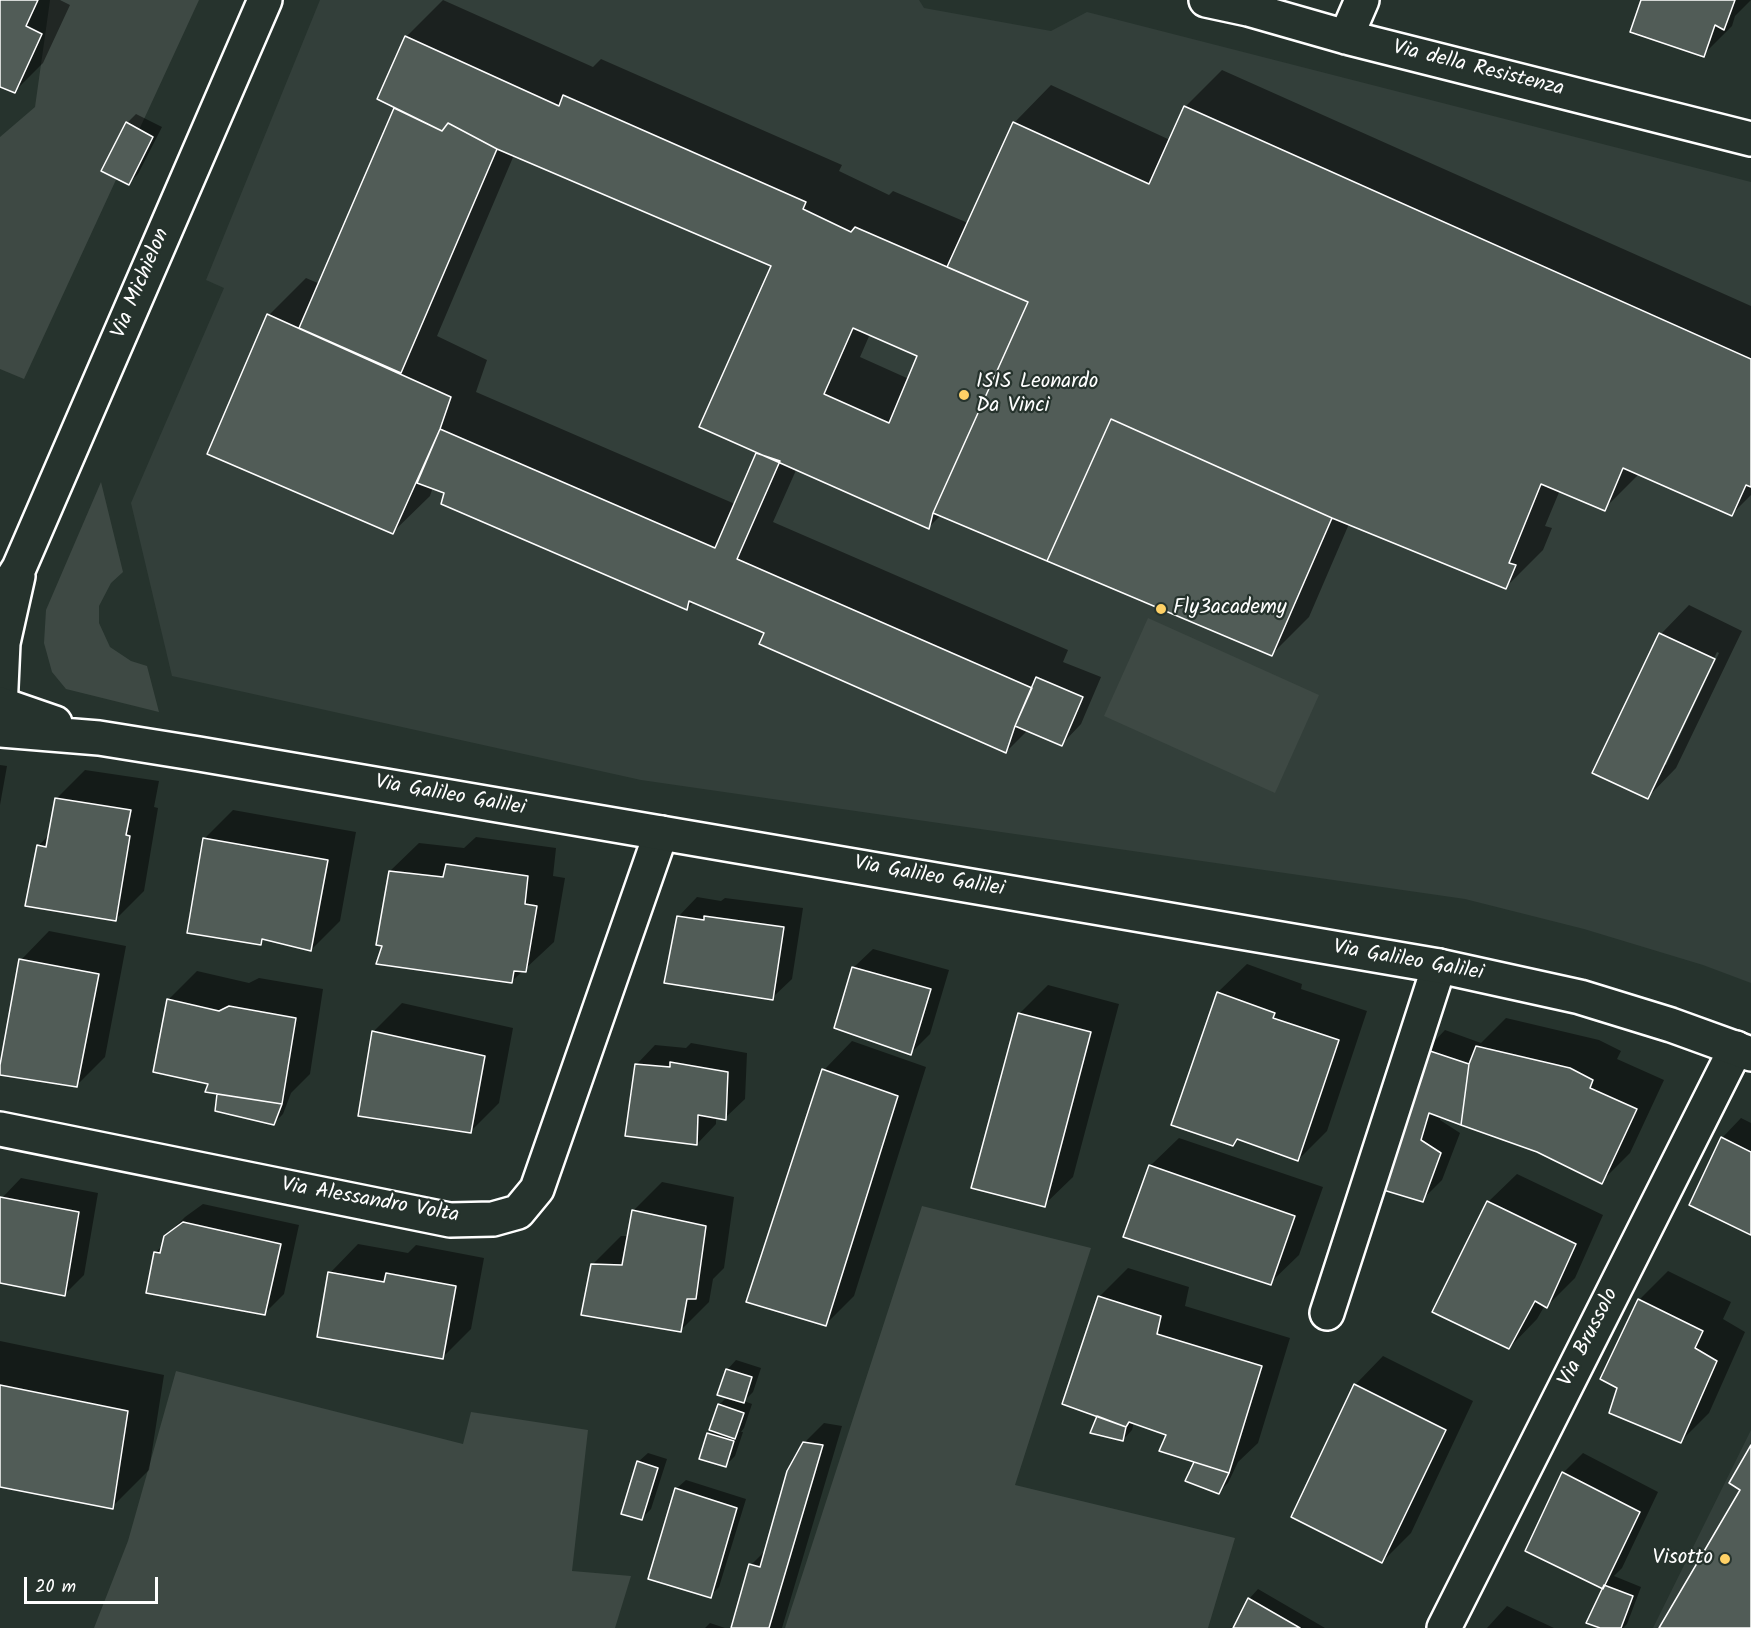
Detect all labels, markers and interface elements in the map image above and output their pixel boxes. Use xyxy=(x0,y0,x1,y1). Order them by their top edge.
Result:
street label: Via della Resistenza xyxy=(1390,37,1566,103)
street label: Via Michielon xyxy=(108,225,176,343)
place label: ISIS Leonardo Da Vinci xyxy=(976,370,1098,420)
marker: ISIS Leonardo Da Vinci xyxy=(957,388,971,402)
place label: Fly3academy xyxy=(1173,596,1287,622)
marker: Fly3academy xyxy=(1154,602,1168,616)
street label: Via Galileo Galilei xyxy=(373,771,527,823)
street label: Via Galileo Galilei xyxy=(852,852,1006,904)
street label: Via Galileo Galilei xyxy=(1331,936,1485,988)
street label: Via Alessandro Volta xyxy=(279,1174,461,1230)
street label: Via Brussolo xyxy=(1555,1285,1625,1391)
place label: Visotto xyxy=(1653,1546,1713,1572)
marker: Visotto xyxy=(1718,1552,1732,1566)
scale bar xyxy=(27,1565,160,1603)
text: 20 m xyxy=(35,1573,76,1602)

